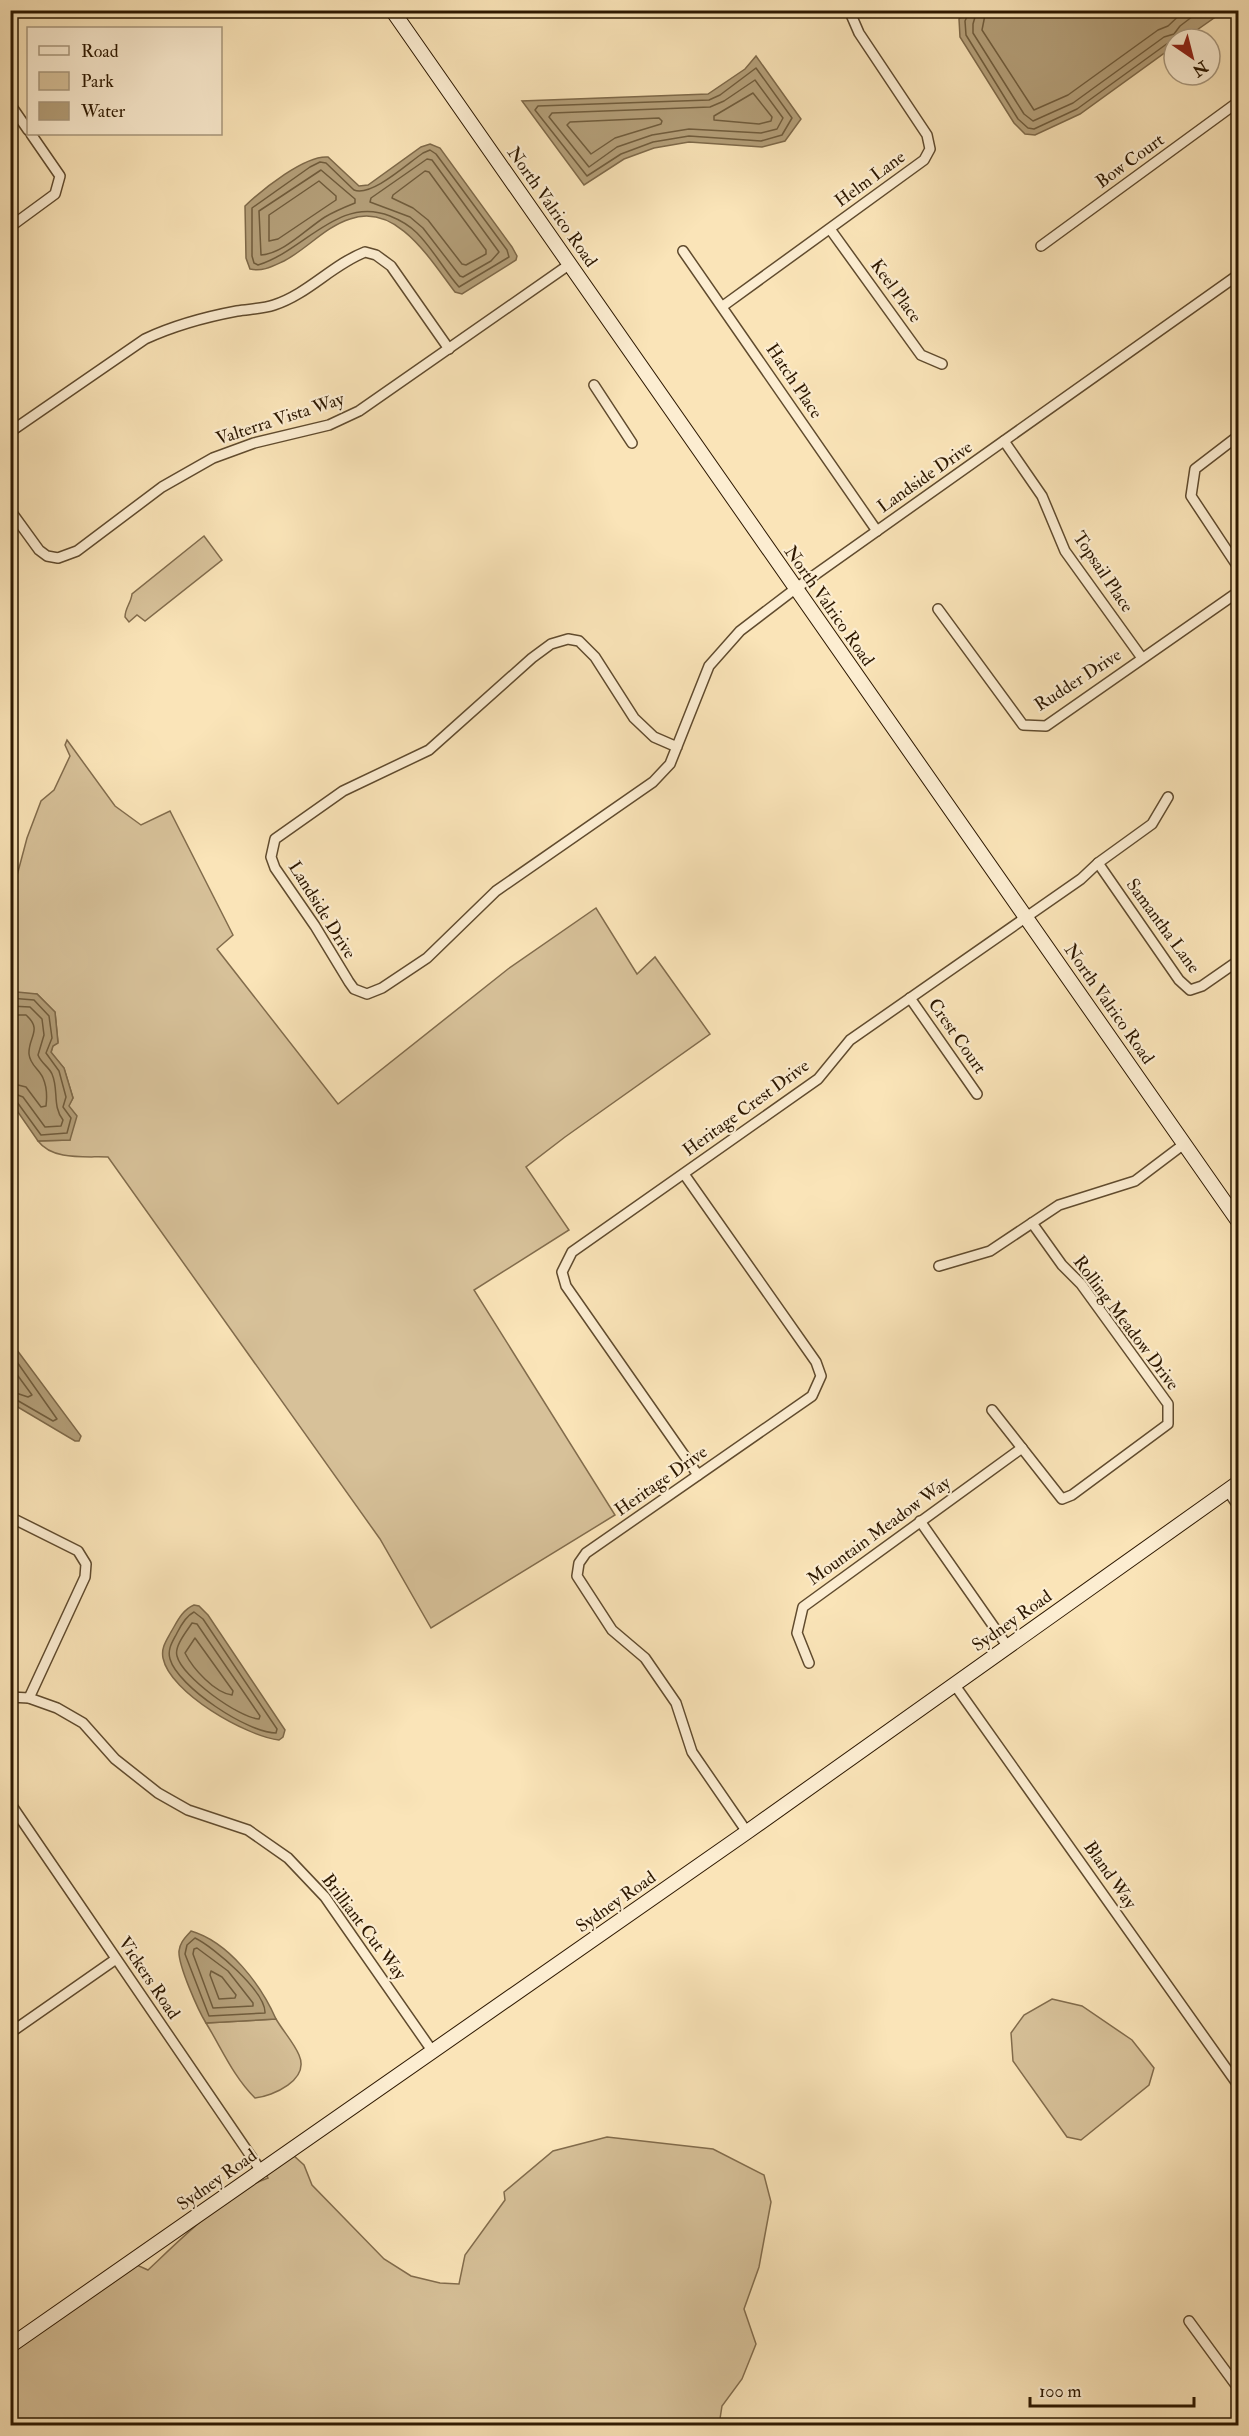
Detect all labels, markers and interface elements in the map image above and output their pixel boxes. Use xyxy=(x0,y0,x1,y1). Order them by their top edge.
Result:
legend xyxy=(27,27,222,135)
north arrow xyxy=(1162,27,1222,87)
text: Road xyxy=(81,40,119,63)
text: N xyxy=(1188,56,1212,81)
text: Park xyxy=(81,70,114,93)
text: Water xyxy=(80,100,125,123)
street label: Bow Court xyxy=(1091,128,1169,194)
street label: North Valrico Road xyxy=(502,142,602,272)
street label: Helm Lane xyxy=(830,145,910,212)
street label: Keel Place xyxy=(865,255,927,328)
street label: Hatch Place xyxy=(760,339,828,423)
street label: Valterra Vista Way xyxy=(213,387,348,451)
street label: Landside Drive xyxy=(873,436,977,518)
street label: Topsail Place xyxy=(1067,527,1139,617)
street label: North Valrico Road xyxy=(779,541,879,671)
street label: Rudder Drive xyxy=(1030,643,1126,717)
street label: Landside Drive xyxy=(283,857,361,963)
street label: Samantha Lane xyxy=(1121,874,1205,978)
street label: North Valrico Road xyxy=(1059,939,1159,1069)
street label: Crest Court xyxy=(923,994,991,1078)
street label: Heritage Crest Drive xyxy=(678,1054,814,1162)
street label: Rolling Meadow Drive xyxy=(1068,1251,1184,1395)
street label: Heritage Drive xyxy=(610,1440,712,1521)
street label: Mountain Meadow Way xyxy=(803,1471,956,1591)
street label: Sydney Road xyxy=(967,1585,1057,1657)
street label: Bland Way xyxy=(1078,1837,1142,1914)
street label: Sydney Road xyxy=(571,1866,661,1938)
street label: Brilliant Cut Way xyxy=(317,1869,412,1986)
street label: Vickers Road xyxy=(113,1932,185,2024)
street label: Sydney Road xyxy=(172,2144,262,2216)
scale bar xyxy=(1030,2370,1194,2408)
text: 100 m xyxy=(1039,2380,1082,2403)

